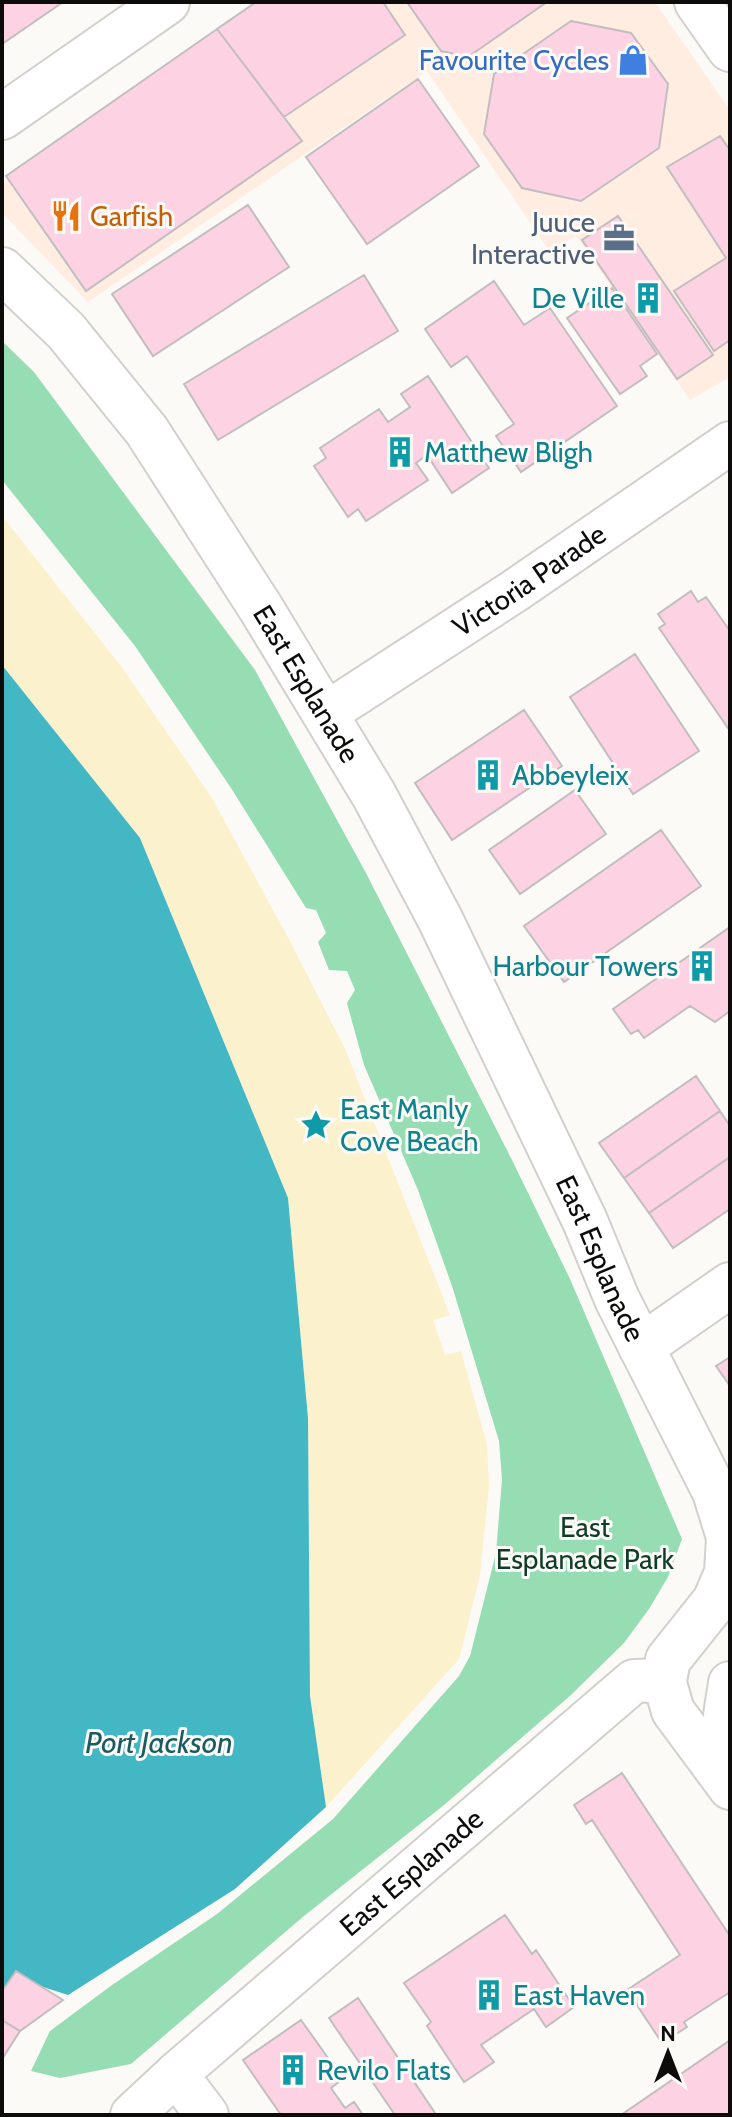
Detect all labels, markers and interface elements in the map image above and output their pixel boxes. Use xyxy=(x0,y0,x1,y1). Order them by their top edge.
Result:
place label: Favourite Cycles xyxy=(419,43,609,77)
shop icon: Favourite Cycles xyxy=(616,43,650,77)
restaurant icon: Garfish xyxy=(49,199,83,233)
place label: Garfish xyxy=(90,199,173,233)
place label: Juuce Interactive xyxy=(471,205,595,271)
office icon: Juuce Interactive xyxy=(602,221,636,255)
place label: De Ville xyxy=(532,281,624,315)
building icon: De Ville xyxy=(631,281,665,315)
building icon: Matthew Bligh xyxy=(383,435,417,469)
place label: Matthew Bligh xyxy=(424,435,593,469)
street label: Victoria Parade xyxy=(446,517,612,644)
street label: East Esplanade xyxy=(246,599,367,769)
building icon: Abbeyleix xyxy=(471,758,505,792)
place label: Abbeyleix xyxy=(512,758,629,792)
place label: Harbour Towers xyxy=(493,949,678,983)
building icon: Harbour Towers xyxy=(685,949,719,983)
place label: East Manly Cove Beach xyxy=(340,1092,479,1158)
place icon: East Manly Cove Beach xyxy=(299,1108,333,1142)
street label: East Esplanade xyxy=(549,1170,653,1347)
park label: East Esplanade Park xyxy=(496,1510,675,1576)
water label: Port Jackson xyxy=(85,1724,233,1761)
street label: East Esplanade xyxy=(333,1801,490,1943)
building icon: East Haven xyxy=(472,1978,506,2012)
place label: East Haven xyxy=(513,1978,645,2012)
north arrow xyxy=(628,2013,708,2093)
text: N xyxy=(660,2020,676,2047)
building icon: Revilo Flats xyxy=(276,2053,310,2087)
place label: Revilo Flats xyxy=(317,2053,451,2087)

